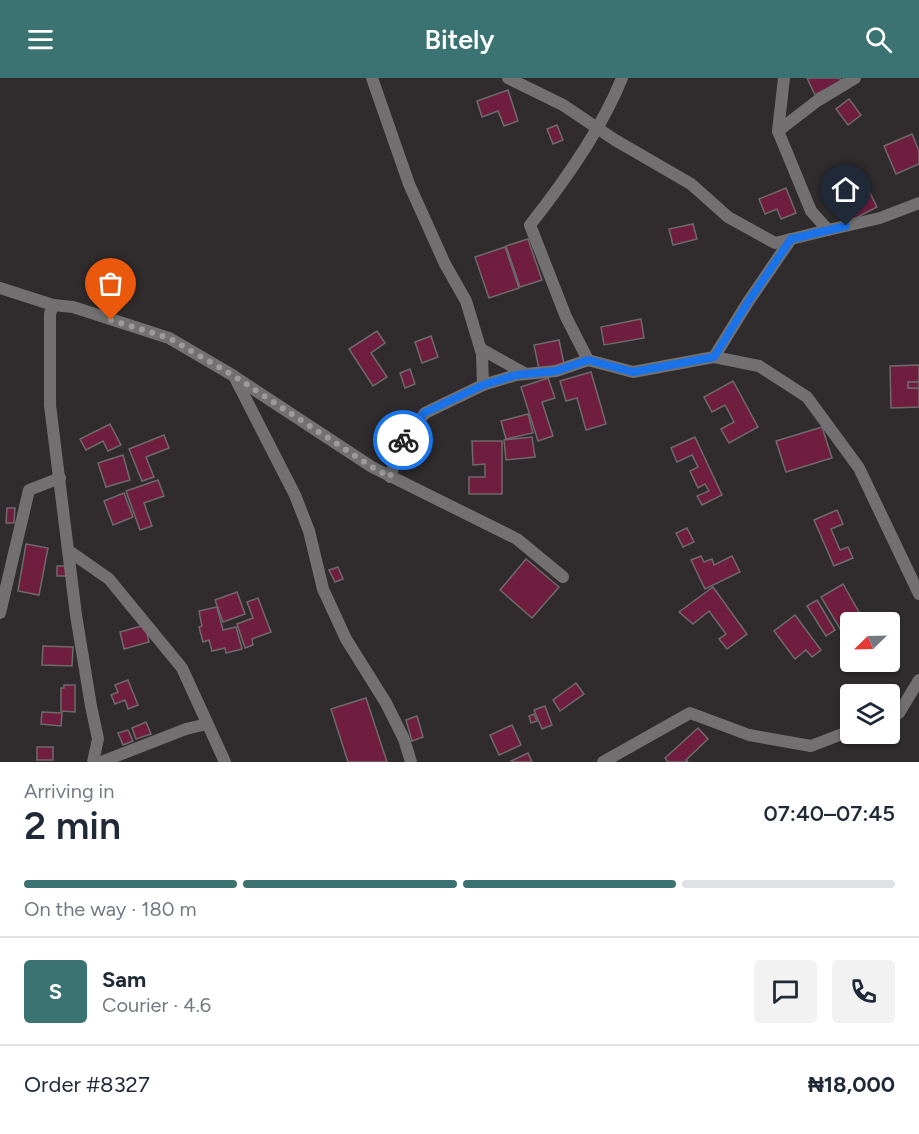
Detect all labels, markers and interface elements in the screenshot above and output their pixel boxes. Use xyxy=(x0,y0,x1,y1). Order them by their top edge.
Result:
icon: menu xyxy=(24,23,57,56)
text: Bitely xyxy=(425,23,494,56)
icon: search xyxy=(862,23,895,56)
pin xyxy=(820,164,871,226)
icon: home xyxy=(829,173,862,206)
pin xyxy=(85,258,136,320)
icon: bag xyxy=(94,267,127,300)
courier xyxy=(373,410,433,470)
icon: bike xyxy=(387,424,420,457)
north arrow xyxy=(840,612,900,672)
map controls xyxy=(840,612,900,744)
button: layers xyxy=(840,684,900,744)
text: Arriving in xyxy=(24,779,114,803)
text: 07:40–07:45 xyxy=(763,800,895,827)
text: 2 min xyxy=(24,802,121,849)
text: On the way · 180 m xyxy=(24,897,197,921)
button: chat xyxy=(754,960,817,1023)
button: phone xyxy=(832,960,895,1023)
text: Sam xyxy=(102,966,146,993)
text: S xyxy=(49,978,62,1005)
text: Courier · 4.6 xyxy=(102,993,211,1017)
text: Order #8327 xyxy=(24,1071,150,1098)
text: ₦18,000 xyxy=(808,1071,895,1098)

